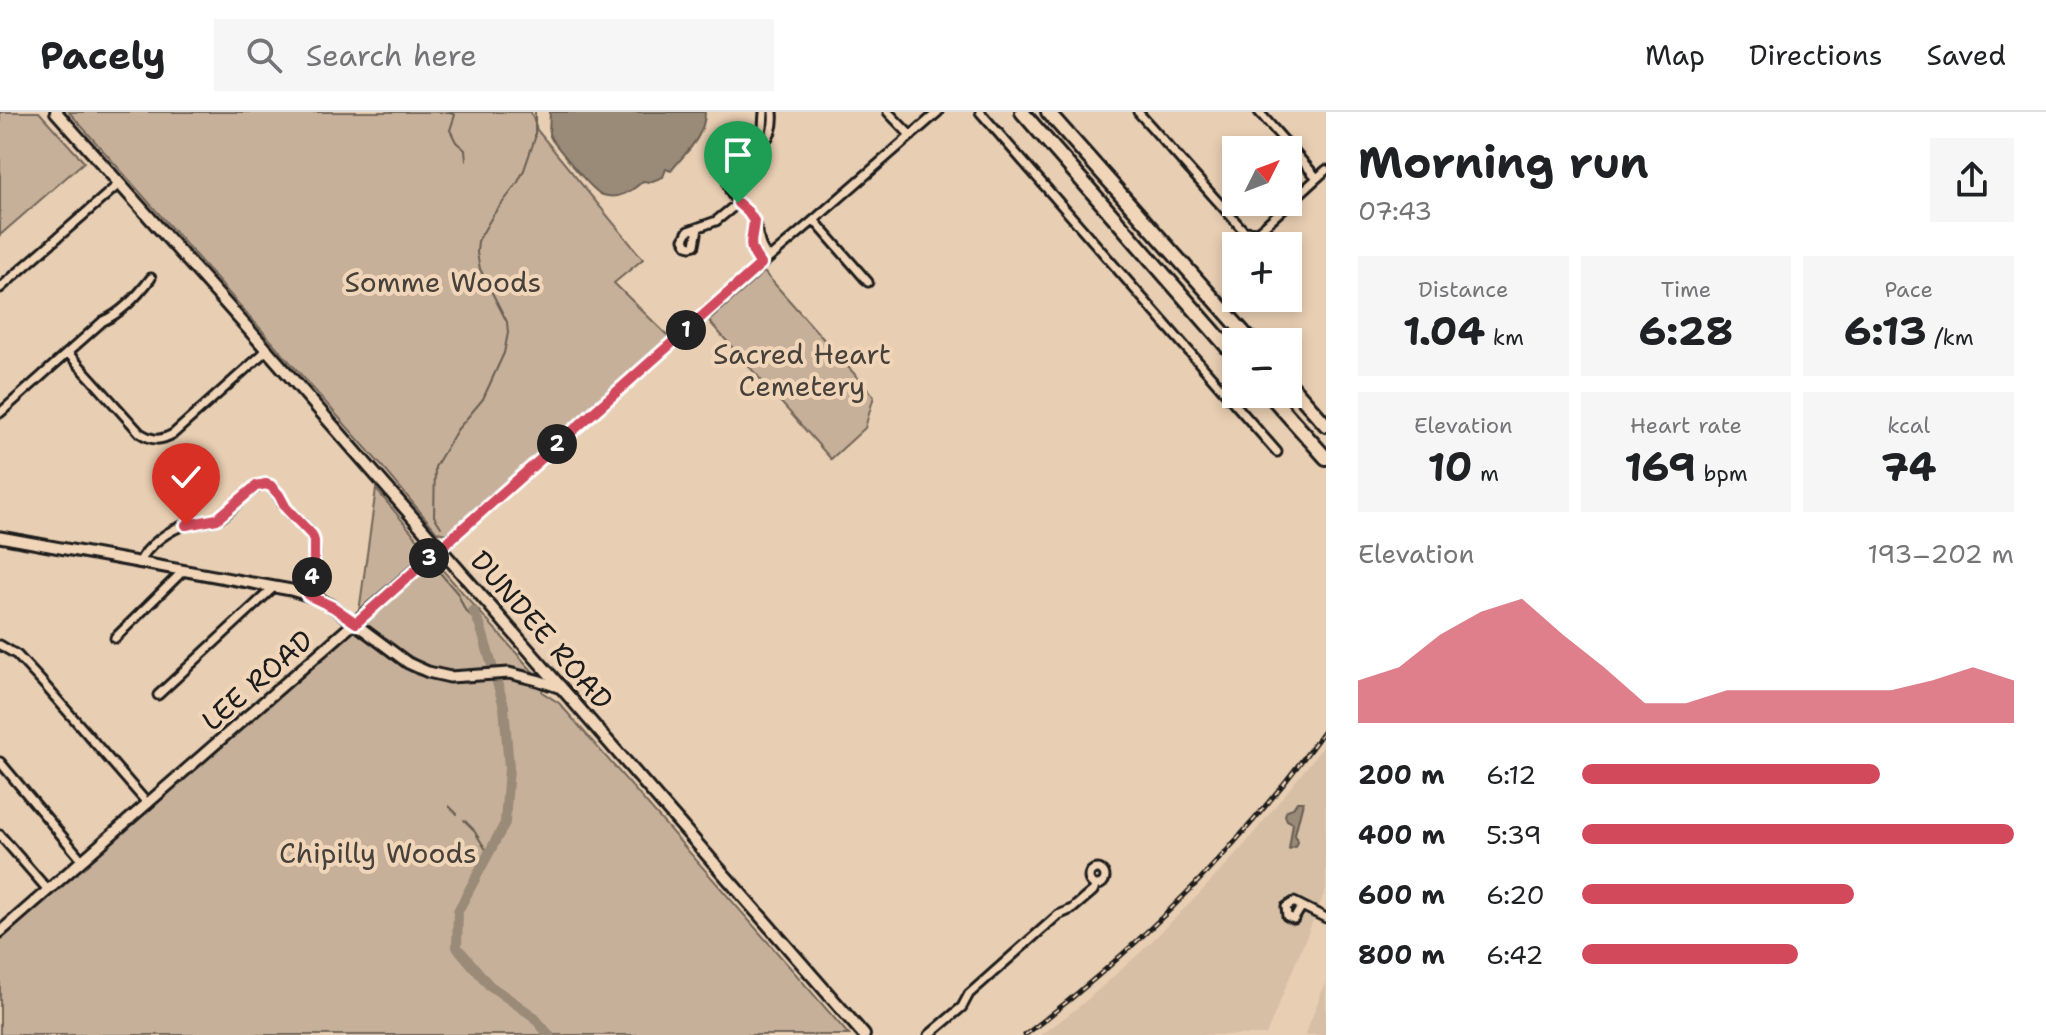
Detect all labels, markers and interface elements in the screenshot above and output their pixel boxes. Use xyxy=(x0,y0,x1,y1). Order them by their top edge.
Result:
search box xyxy=(214,19,774,91)
text: Pacely xyxy=(40,30,166,81)
icon: search xyxy=(242,33,286,77)
text: Search here xyxy=(306,35,477,76)
text: Map xyxy=(1645,36,1705,74)
text: Directions xyxy=(1749,36,1883,74)
text: Saved xyxy=(1927,36,2006,74)
pin xyxy=(704,121,772,203)
icon: arrive xyxy=(716,133,760,177)
text: Morning run xyxy=(1358,133,1649,192)
north arrow xyxy=(1222,136,1302,216)
map controls xyxy=(1222,136,1302,408)
button: share xyxy=(1930,138,2014,222)
text: 07:43 xyxy=(1358,193,1432,228)
button: + xyxy=(1222,232,1302,312)
park label: Somme Woods xyxy=(345,263,541,301)
text: Distance xyxy=(1418,275,1508,304)
text: Time xyxy=(1661,275,1711,304)
text: Pace xyxy=(1884,275,1933,304)
text: 1.04 xyxy=(1403,304,1485,358)
text: 6:28 xyxy=(1639,304,1733,358)
text: 6:13 xyxy=(1844,304,1927,358)
pin: 1 xyxy=(666,310,706,350)
text: 1 xyxy=(681,315,691,344)
text: km xyxy=(1485,323,1524,352)
text: /km xyxy=(1927,323,1974,352)
button: − xyxy=(1222,328,1302,408)
park label: Sacred Heart Cemetery xyxy=(713,335,891,405)
text: Elevation xyxy=(1414,411,1513,440)
text: Heart rate xyxy=(1630,411,1742,440)
text: kcal xyxy=(1887,411,1930,440)
pin: 2 xyxy=(537,424,577,464)
text: 2 xyxy=(549,429,565,458)
text: 10 xyxy=(1428,440,1473,494)
text: 169 xyxy=(1624,440,1696,494)
text: 74 xyxy=(1881,440,1936,494)
pin xyxy=(152,443,220,525)
icon: check xyxy=(164,455,208,499)
text: m xyxy=(1473,459,1499,488)
text: bpm xyxy=(1696,459,1748,488)
text: Elevation xyxy=(1358,536,1474,571)
text: 193–202 m xyxy=(1867,536,2014,571)
pin: 3 xyxy=(409,538,449,578)
street label: DUNDEE ROAD xyxy=(462,542,622,718)
text: 3 xyxy=(421,543,437,572)
pin: 4 xyxy=(292,557,332,597)
text: 4 xyxy=(304,562,320,591)
street label: LEE ROAD xyxy=(193,621,321,739)
text: 200 m xyxy=(1358,757,1445,792)
text: 6:12 xyxy=(1486,757,1536,792)
text: 400 m xyxy=(1358,817,1445,852)
text: 5:39 xyxy=(1486,817,1542,852)
park label: Chipilly Woods xyxy=(279,834,477,872)
text: 600 m xyxy=(1358,877,1445,912)
text: 6:20 xyxy=(1486,877,1545,912)
text: 800 m xyxy=(1358,937,1445,972)
text: 6:42 xyxy=(1486,937,1543,972)

